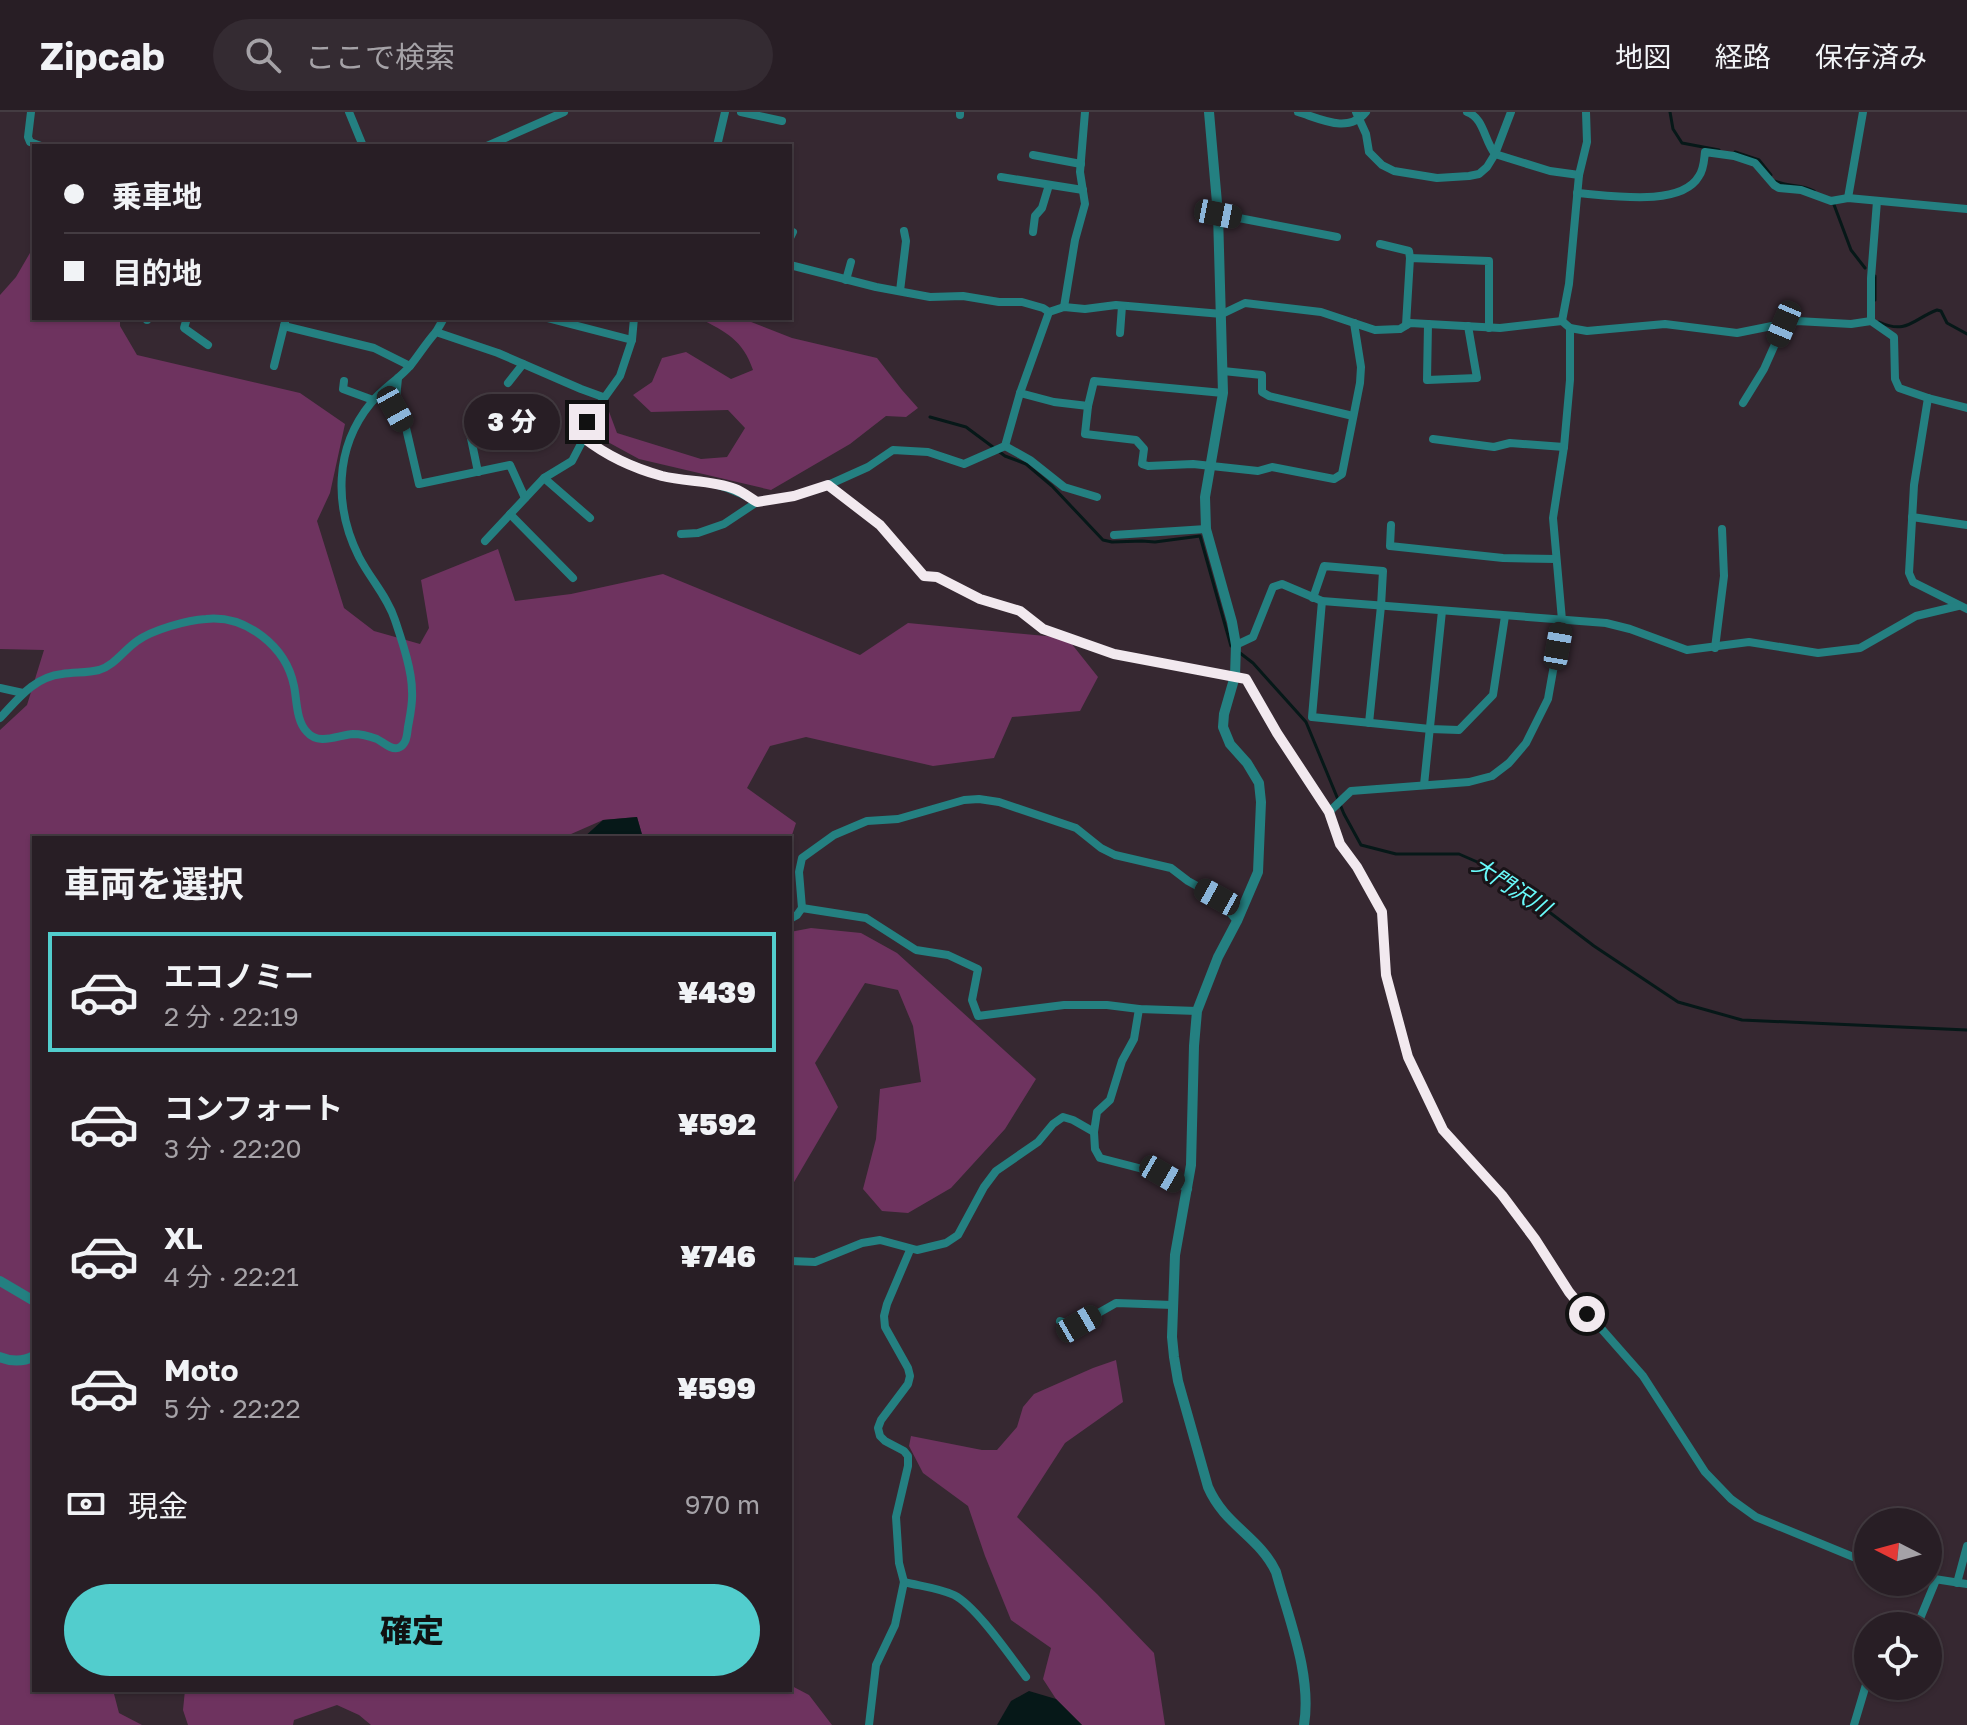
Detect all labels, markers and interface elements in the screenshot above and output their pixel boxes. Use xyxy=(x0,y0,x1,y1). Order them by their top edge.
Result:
search box xyxy=(213,19,773,91)
text: Zipcab xyxy=(40,33,165,78)
icon: search xyxy=(241,33,285,77)
text: ここで検索 xyxy=(305,39,455,75)
text: 地図 xyxy=(1615,40,1671,73)
text: 経路 xyxy=(1715,40,1771,73)
text: 保存済み xyxy=(1815,40,1927,73)
text: 乗車地 xyxy=(112,178,202,214)
car xyxy=(1192,198,1244,230)
text: 目的地 xyxy=(112,255,202,291)
car xyxy=(1764,297,1804,351)
car xyxy=(373,382,417,436)
callout: 3 分 xyxy=(463,394,559,450)
route end xyxy=(569,404,605,440)
text: 3 分 xyxy=(488,406,536,437)
car xyxy=(1542,620,1574,672)
water label: 大門沢川 xyxy=(1468,851,1558,922)
text: 車両を選択 xyxy=(64,862,244,905)
car xyxy=(1190,875,1244,919)
icon: car xyxy=(68,956,140,1028)
text: エコノミー xyxy=(164,958,314,994)
text: ¥439 xyxy=(677,974,756,1010)
text: 2 分 · 22:19 xyxy=(164,1001,299,1032)
icon: car xyxy=(68,1088,140,1160)
text: コンフォート xyxy=(164,1090,343,1126)
text: ¥592 xyxy=(678,1106,756,1142)
text: 3 分 · 22:20 xyxy=(164,1133,302,1164)
car xyxy=(1135,1152,1189,1196)
icon: car xyxy=(68,1220,140,1292)
text: XL xyxy=(164,1220,203,1256)
text: ¥746 xyxy=(680,1238,756,1274)
text: 4 分 · 22:21 xyxy=(164,1261,299,1292)
route start xyxy=(1569,1296,1605,1332)
car xyxy=(1052,1302,1106,1346)
icon: car xyxy=(68,1352,140,1424)
text: Moto xyxy=(164,1352,239,1388)
text: ¥599 xyxy=(677,1370,756,1406)
text: 5 分 · 22:22 xyxy=(164,1393,301,1424)
icon: cash xyxy=(64,1482,108,1526)
text: 現金 xyxy=(128,1488,188,1524)
text: 970 m xyxy=(685,1489,760,1520)
north arrow xyxy=(1854,1508,1942,1596)
map controls xyxy=(1854,1508,1942,1700)
button: 確定 xyxy=(64,1584,760,1676)
button: locate xyxy=(1854,1612,1942,1700)

